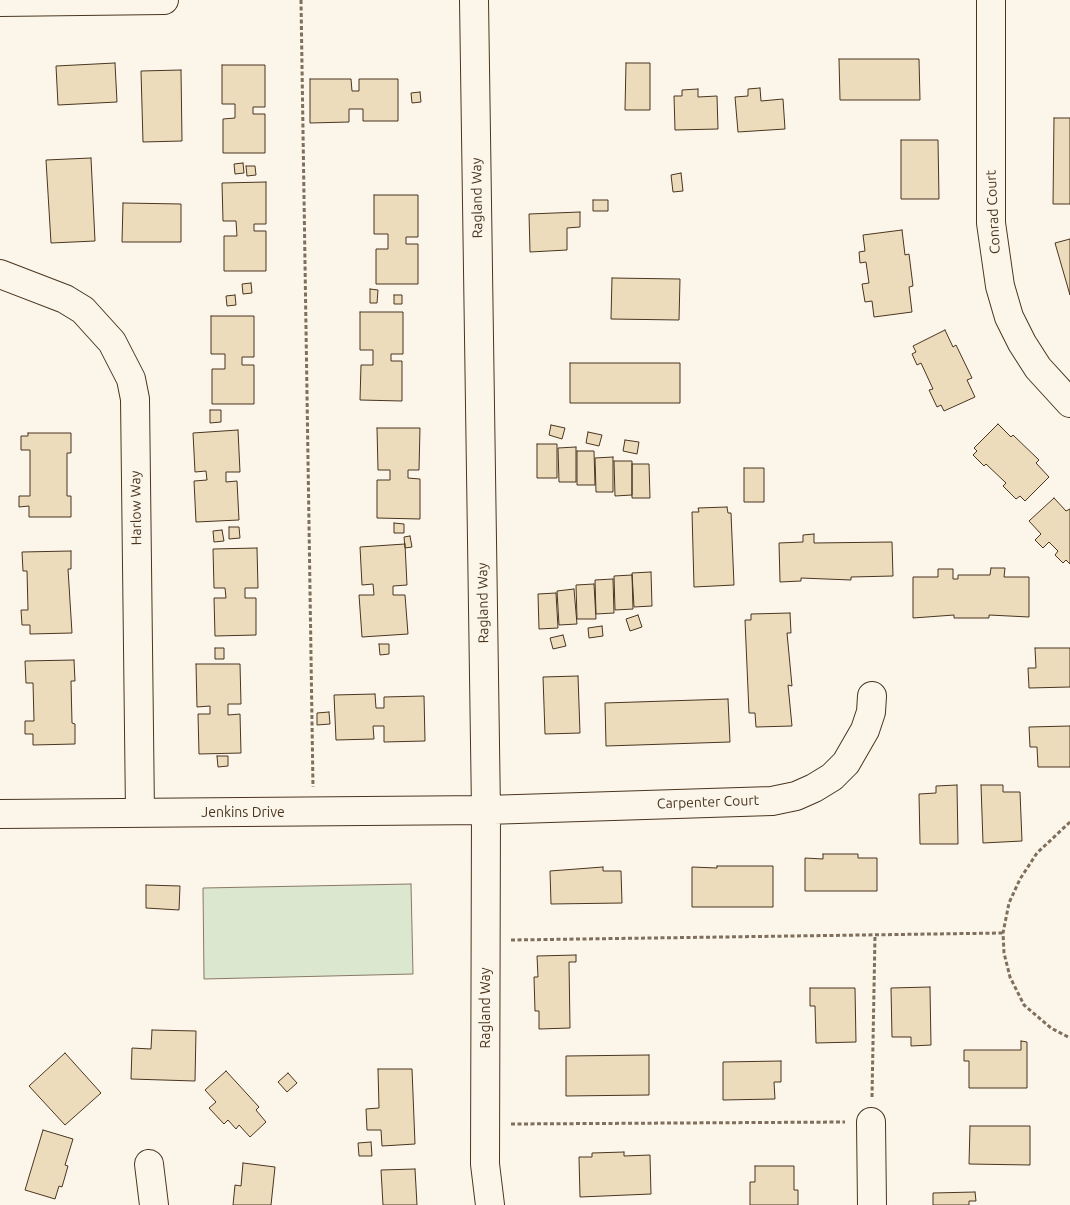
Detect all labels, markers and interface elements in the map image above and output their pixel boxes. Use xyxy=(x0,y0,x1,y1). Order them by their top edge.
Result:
street label: Ragland Way xyxy=(468,157,486,239)
street label: Conrad Court xyxy=(982,170,1004,254)
street label: Harlow Way xyxy=(127,470,145,546)
street label: Ragland Way xyxy=(474,562,492,644)
street label: Carpenter Court xyxy=(657,792,759,812)
street label: Jenkins Drive xyxy=(201,804,285,820)
street label: Ragland Way xyxy=(477,968,493,1048)

